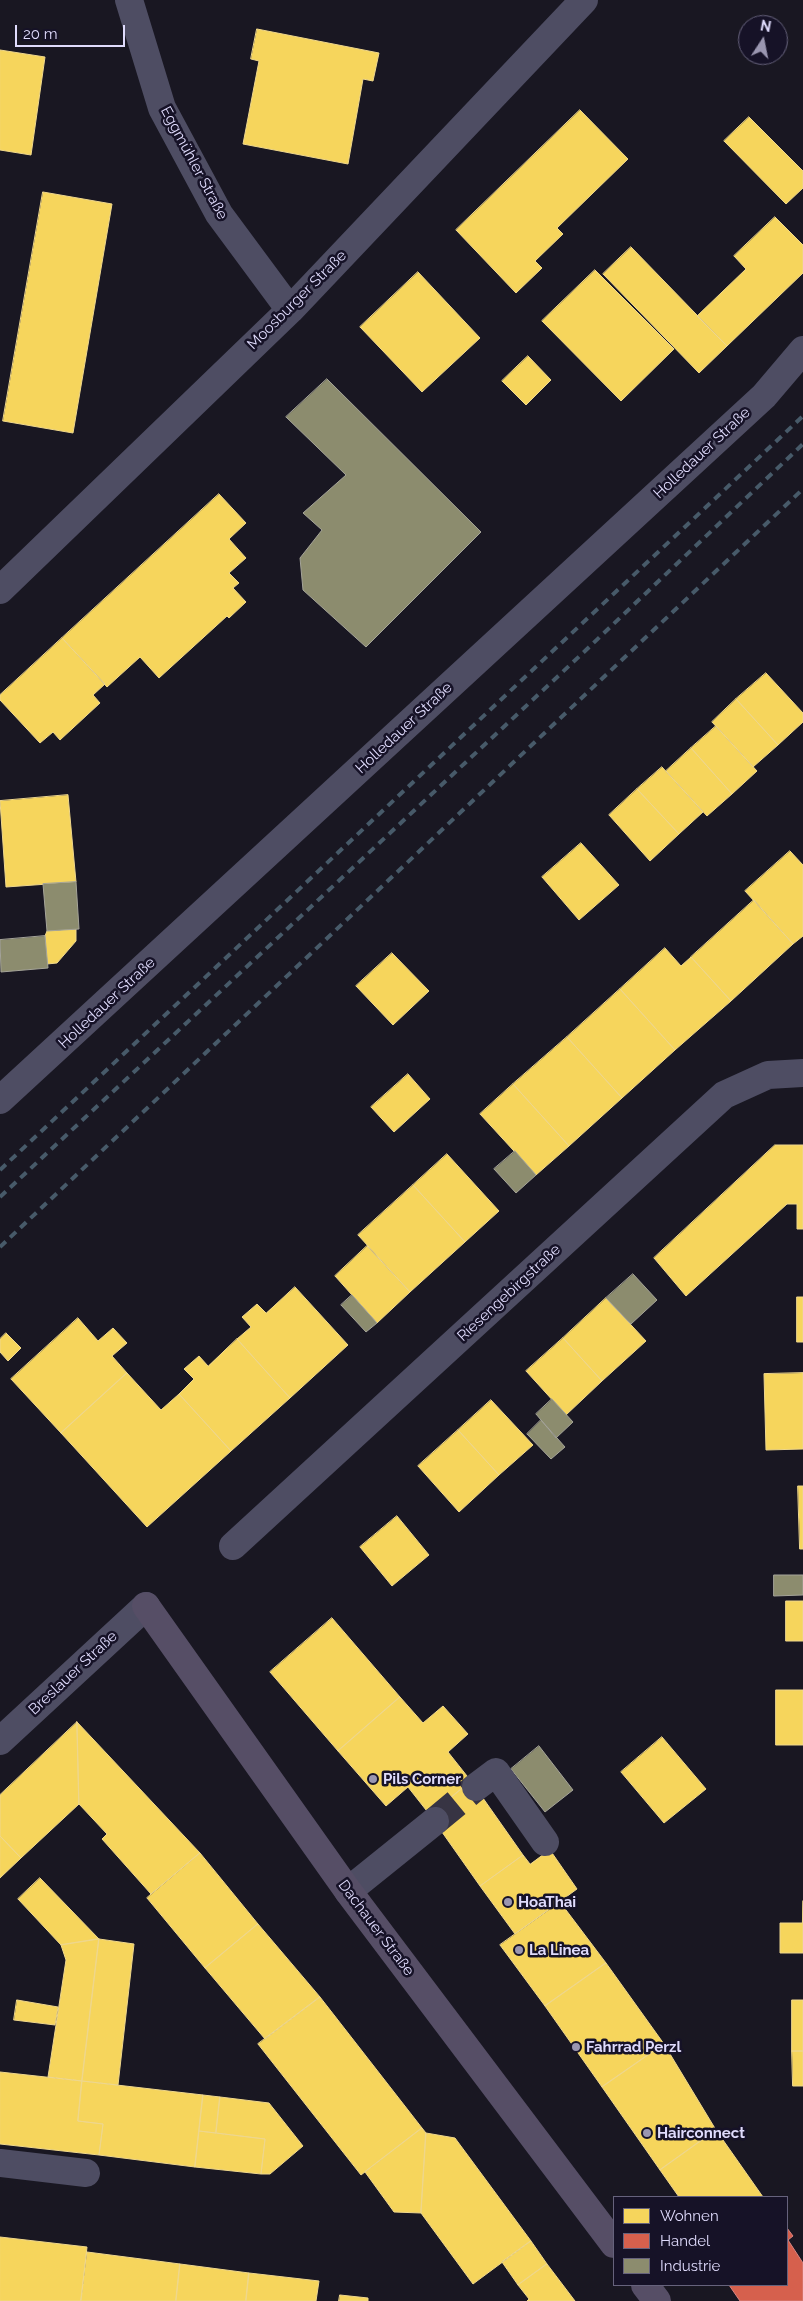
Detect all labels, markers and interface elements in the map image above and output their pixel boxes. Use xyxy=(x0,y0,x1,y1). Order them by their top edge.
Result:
scale bar xyxy=(18,15,128,47)
north arrow xyxy=(738,15,788,65)
text: N xyxy=(759,17,772,35)
text: 20 m xyxy=(23,25,58,43)
street label: Eggmühler Straße xyxy=(157,103,231,223)
street label: Moosburger Straße xyxy=(244,247,350,353)
street label: Holledauer Straße xyxy=(650,404,754,502)
street label: Holledauer Straße xyxy=(352,679,456,777)
street label: Holledauer Straße xyxy=(55,954,159,1052)
street label: Riesengebirgstraße xyxy=(454,1241,564,1345)
street label: Breslauer Straße xyxy=(25,1627,121,1719)
place label: Pils Corner xyxy=(383,1770,461,1788)
marker: Pils Corner xyxy=(367,1773,379,1785)
street label: Dachauer Straße xyxy=(334,1877,418,1979)
place label: HoaThai xyxy=(518,1893,576,1911)
marker: HoaThai xyxy=(502,1896,514,1908)
place label: La Linea xyxy=(529,1941,589,1959)
marker: La Linea xyxy=(513,1944,525,1956)
place label: Fahrrad Perzl xyxy=(586,2038,681,2056)
marker: Fahrrad Perzl xyxy=(570,2041,582,2053)
place label: Hairconnect xyxy=(657,2124,745,2142)
marker: Hairconnect xyxy=(641,2127,653,2139)
legend xyxy=(613,2196,788,2286)
text: Wohnen xyxy=(660,2207,719,2225)
text: Handel xyxy=(660,2232,710,2250)
text: Industrie xyxy=(660,2257,720,2275)

